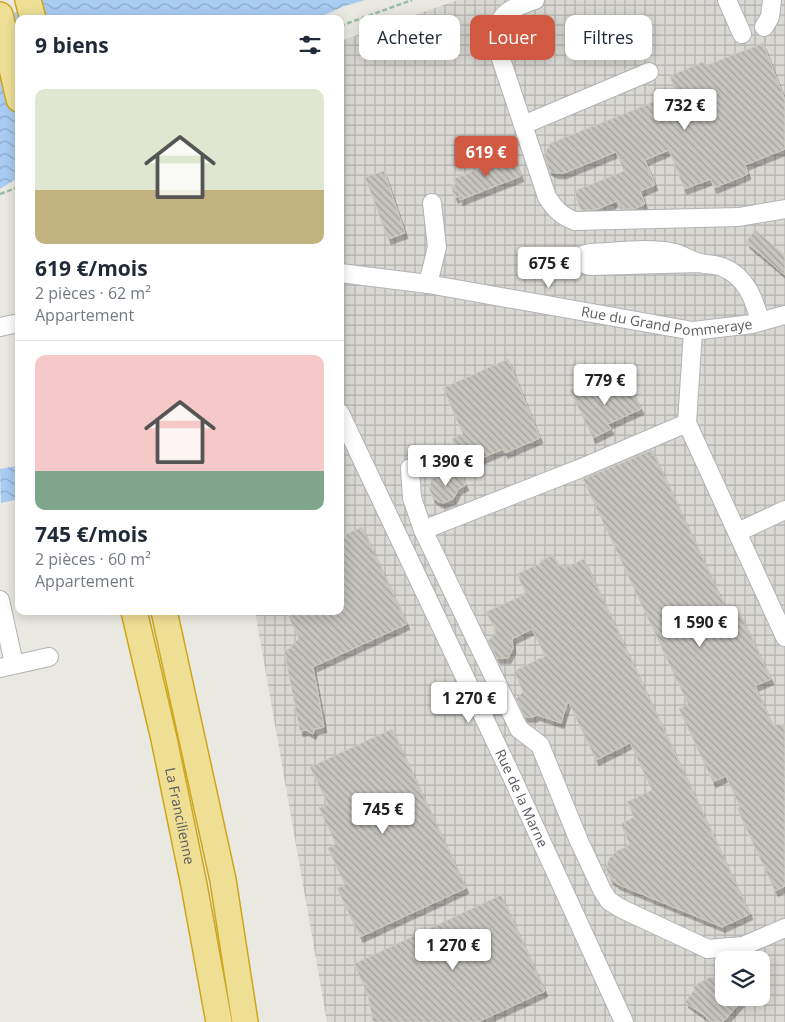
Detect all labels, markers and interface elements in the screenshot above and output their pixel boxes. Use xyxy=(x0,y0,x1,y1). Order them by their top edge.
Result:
chip: Acheter xyxy=(359,15,460,60)
chip: Louer xyxy=(470,15,555,60)
chip: Filtres xyxy=(565,15,652,60)
text: 9 biens xyxy=(35,31,109,59)
icon: filters xyxy=(296,31,324,59)
pin: 732 € xyxy=(650,88,720,131)
text: 732 € xyxy=(665,94,705,116)
icon: home xyxy=(135,122,225,212)
pin: 619 € xyxy=(451,136,521,178)
text: 619 € xyxy=(466,141,506,163)
pin: 675 € xyxy=(514,246,584,289)
text: 675 € xyxy=(529,252,569,274)
text: 619 €/mois xyxy=(35,254,148,282)
text: 2 pièces · 62 m² xyxy=(35,282,151,304)
street label: Rue du Grand Pommeraye xyxy=(580,301,754,340)
text: Appartement xyxy=(35,304,134,326)
pin: 779 € xyxy=(570,364,640,406)
text: 779 € xyxy=(585,369,625,391)
icon: home xyxy=(135,387,225,477)
pin: 1 390 € xyxy=(400,444,492,487)
text: 1 390 € xyxy=(419,450,473,472)
text: 745 €/mois xyxy=(35,520,148,548)
text: 2 pièces · 60 m² xyxy=(35,548,151,570)
text: Appartement xyxy=(35,570,134,592)
pin: 1 590 € xyxy=(654,606,746,648)
text: 1 590 € xyxy=(673,611,727,633)
pin: 1 270 € xyxy=(423,682,515,724)
text: 1 270 € xyxy=(442,687,496,709)
street label: Rue de la Marne xyxy=(491,746,553,851)
street label: La Francilienne xyxy=(161,766,200,866)
pin: 745 € xyxy=(348,792,418,835)
text: 745 € xyxy=(363,798,403,820)
pin: 1 270 € xyxy=(407,928,499,971)
text: 1 270 € xyxy=(426,934,480,956)
map controls xyxy=(715,951,770,1006)
button: layers xyxy=(715,951,770,1006)

